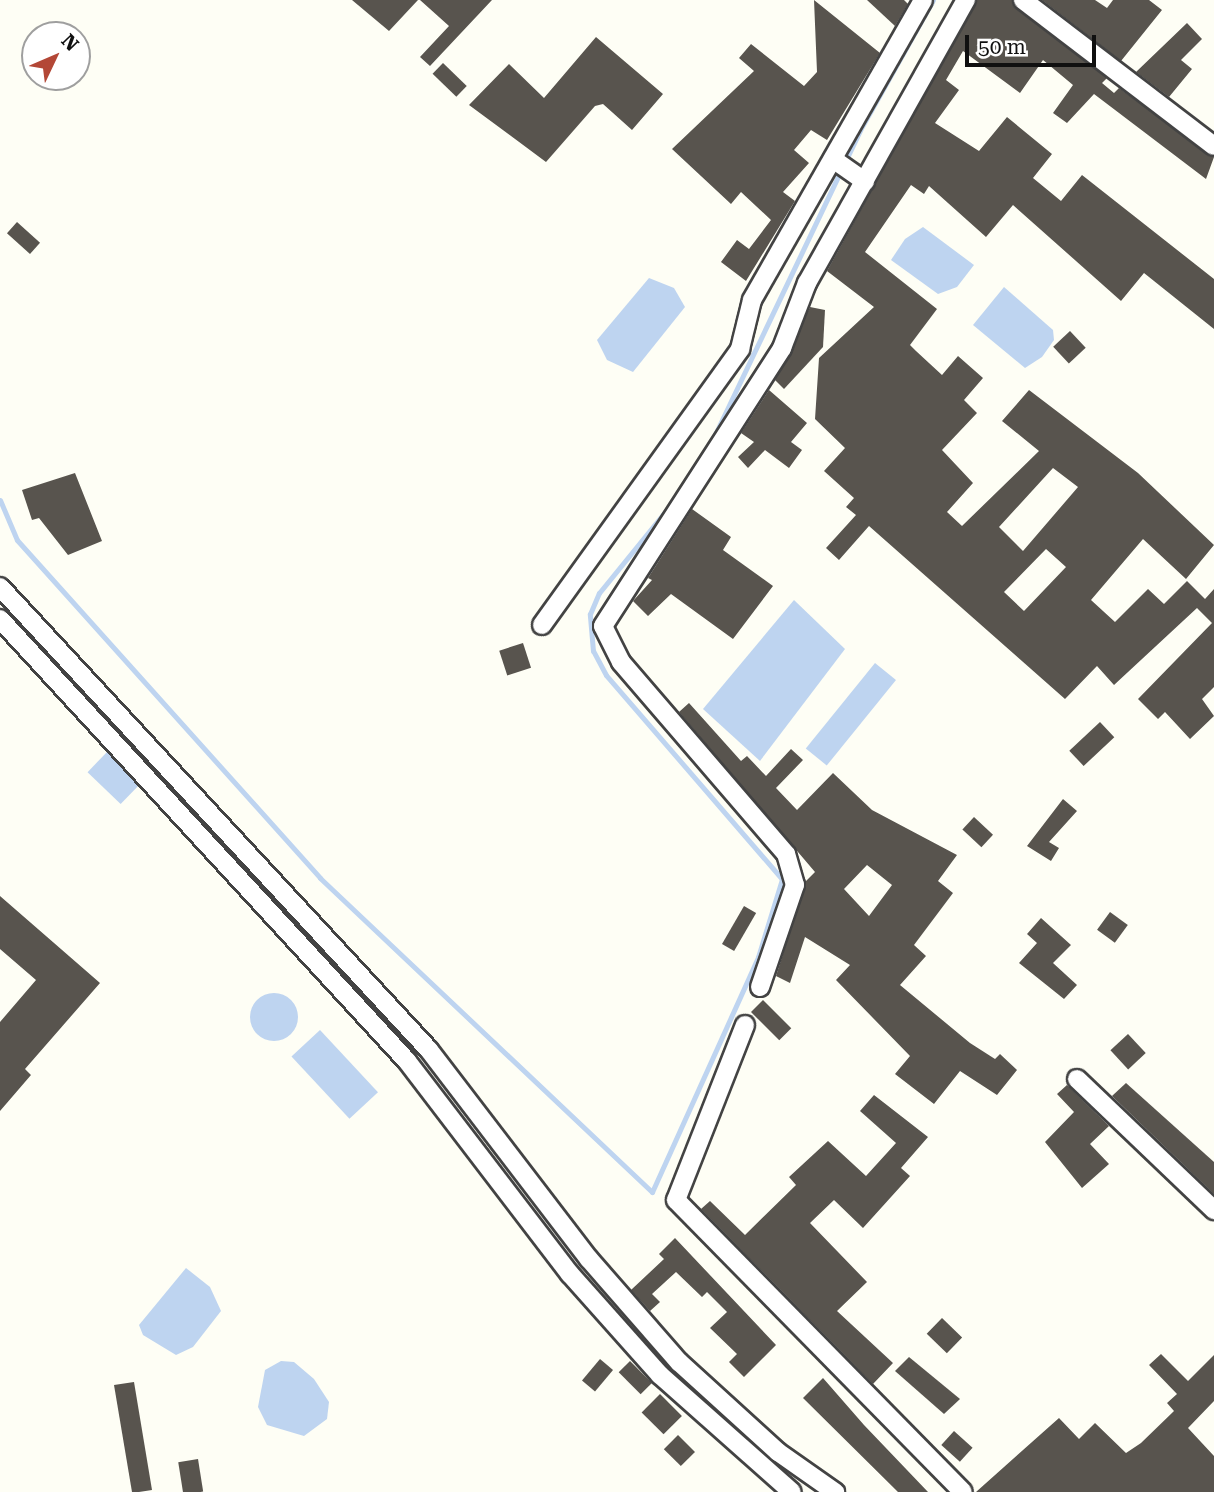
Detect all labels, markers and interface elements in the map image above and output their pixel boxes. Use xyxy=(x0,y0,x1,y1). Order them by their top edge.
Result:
north arrow xyxy=(21,21,91,91)
scale bar xyxy=(969,21,1100,65)
text: N xyxy=(57,29,83,56)
text: 50 m xyxy=(978,35,1026,59)

